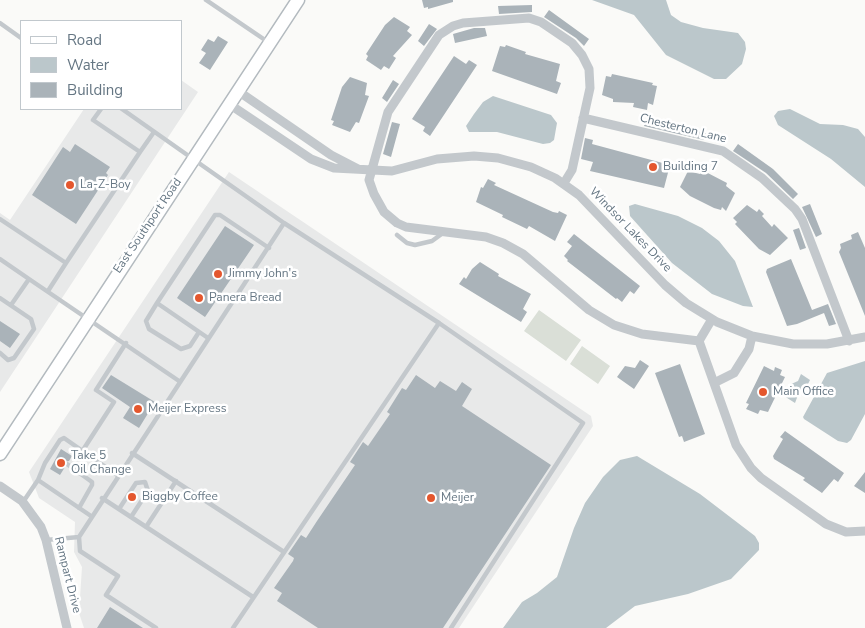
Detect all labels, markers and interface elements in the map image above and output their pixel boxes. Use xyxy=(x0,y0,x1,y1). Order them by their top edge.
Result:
legend xyxy=(20,20,182,110)
text: Road xyxy=(67,30,102,50)
text: Water xyxy=(67,55,109,75)
text: Building xyxy=(67,80,123,100)
street label: Chesterton Lane xyxy=(638,111,728,147)
place label: Building 7 xyxy=(663,160,718,174)
marker: Building 7 xyxy=(647,161,659,173)
street label: East Southport Road xyxy=(111,176,185,276)
place label: La-Z-Boy xyxy=(80,178,131,192)
marker: La-Z-Boy xyxy=(64,179,76,191)
street label: Windsor Lakes Drive xyxy=(586,185,674,275)
place label: Jimmy John's xyxy=(228,267,297,281)
marker: Jimmy John's xyxy=(212,268,224,280)
place label: Panera Bread xyxy=(209,291,282,305)
marker: Panera Bread xyxy=(193,292,205,304)
place label: Main Office xyxy=(773,385,834,399)
marker: Main Office xyxy=(757,386,769,398)
place label: Meijer Express xyxy=(148,402,226,416)
marker: Meijer Express xyxy=(132,403,144,415)
place label: Take 5 Oil Change xyxy=(71,449,131,477)
marker: Take 5 Oil Change xyxy=(55,457,67,469)
place label: Biggby Coffee xyxy=(142,490,218,504)
marker: Biggby Coffee xyxy=(126,491,138,503)
place label: Meijer xyxy=(441,491,474,505)
marker: Meijer xyxy=(425,492,437,504)
street label: Rampart Drive xyxy=(51,535,83,615)

